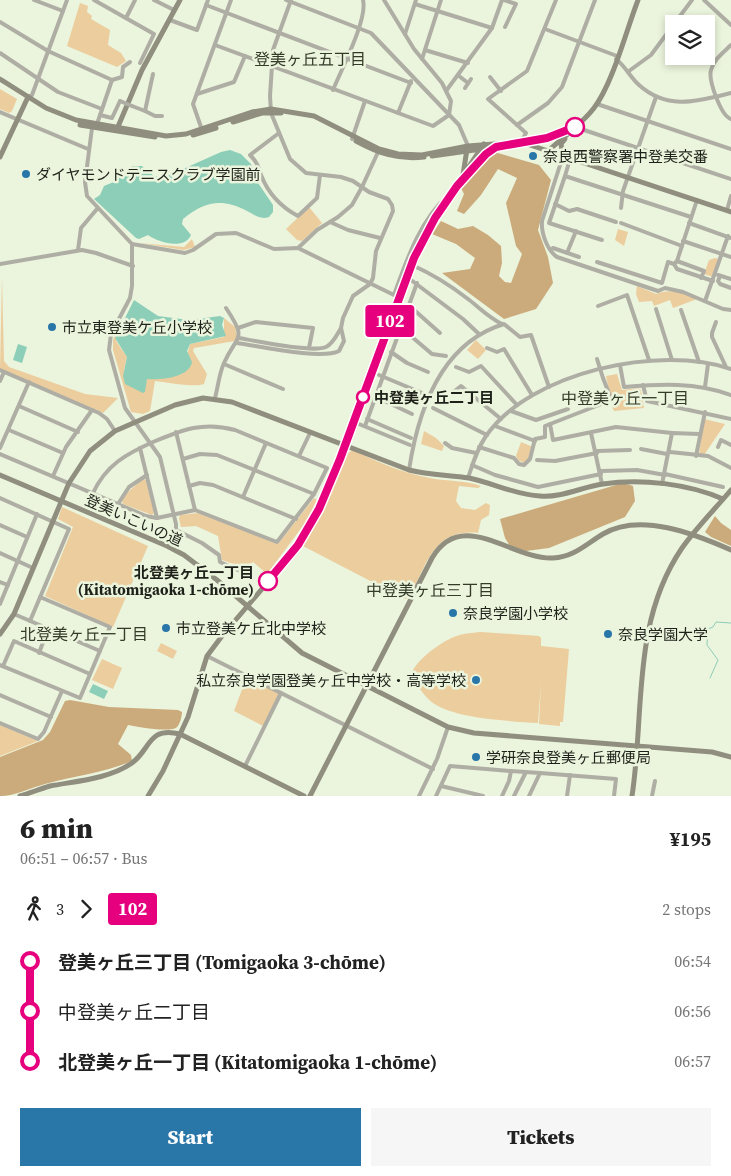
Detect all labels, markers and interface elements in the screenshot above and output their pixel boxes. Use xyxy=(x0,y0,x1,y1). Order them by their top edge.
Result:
map controls xyxy=(665,15,715,65)
button: layers xyxy=(665,15,715,65)
district label: 登美ヶ丘五丁目 xyxy=(254,48,366,70)
unlabelled marker xyxy=(565,117,585,137)
place label: 奈良西警察署中登美交番 xyxy=(543,146,708,167)
marker: 奈良西警察署中登美交番 xyxy=(527,150,539,162)
place label: ダイヤモンドテニスクラブ学園前 xyxy=(36,164,261,185)
marker: ダイヤモンドテニスクラブ学園前 xyxy=(20,168,32,180)
line badge: 102 xyxy=(361,305,419,337)
text: 102 xyxy=(375,308,405,333)
place label: 市立東登美ケ丘小学校 xyxy=(62,317,212,338)
marker: 市立東登美ケ丘小学校 xyxy=(46,321,58,333)
place label: 中登美ヶ丘二丁目 xyxy=(374,387,494,408)
district label: 中登美ヶ丘一丁目 xyxy=(561,387,689,409)
marker: 中登美ヶ丘二丁目 xyxy=(356,390,370,404)
street label: 登美いこいの道 xyxy=(82,489,186,551)
place label: 北登美ヶ丘一丁目 (Kitatomigaoka 1-chōme) xyxy=(78,562,254,600)
marker: 北登美ヶ丘一丁目 (Kitatomigaoka 1-chōme) xyxy=(258,571,278,591)
district label: 中登美ヶ丘三丁目 xyxy=(366,579,494,601)
place label: 奈良学園小学校 xyxy=(463,603,568,624)
marker: 奈良学園小学校 xyxy=(447,607,459,619)
place label: 市立登美ケ丘北中学校 xyxy=(176,618,326,639)
marker: 市立登美ケ丘北中学校 xyxy=(160,622,172,634)
district label: 北登美ヶ丘一丁目 xyxy=(20,623,148,645)
place label: 奈良学園大学 xyxy=(618,624,708,645)
marker: 奈良学園大学 xyxy=(602,628,614,640)
place label: 私立奈良学園登美ヶ丘中学校・高等学校 xyxy=(196,670,466,691)
marker: 私立奈良学園登美ヶ丘中学校・高等学校 xyxy=(470,674,482,686)
place label: 学研奈良登美ヶ丘郵便局 xyxy=(486,747,651,768)
marker: 学研奈良登美ヶ丘郵便局 xyxy=(470,751,482,763)
text: 6 min xyxy=(20,809,93,847)
text: ¥195 xyxy=(670,826,711,852)
text: 06:51 – 06:57 · Bus xyxy=(20,847,148,869)
icon: walk xyxy=(20,895,48,923)
icon: forward xyxy=(72,895,100,923)
text: 102 xyxy=(118,896,147,921)
text: 3 xyxy=(56,898,64,920)
text: 2 stops xyxy=(662,898,711,920)
text: 登美ヶ丘三丁目 (Tomigaoka 3-chōme) xyxy=(58,949,386,975)
text: 06:54 xyxy=(674,950,711,972)
text: 中登美ヶ丘二丁目 xyxy=(58,999,210,1025)
text: 06:56 xyxy=(674,1000,711,1022)
text: 北登美ヶ丘一丁目 (Kitatomigaoka 1-chōme) xyxy=(58,1049,437,1075)
text: 06:57 xyxy=(674,1050,711,1072)
button: Start xyxy=(20,1108,361,1166)
button: Tickets xyxy=(371,1108,711,1166)

